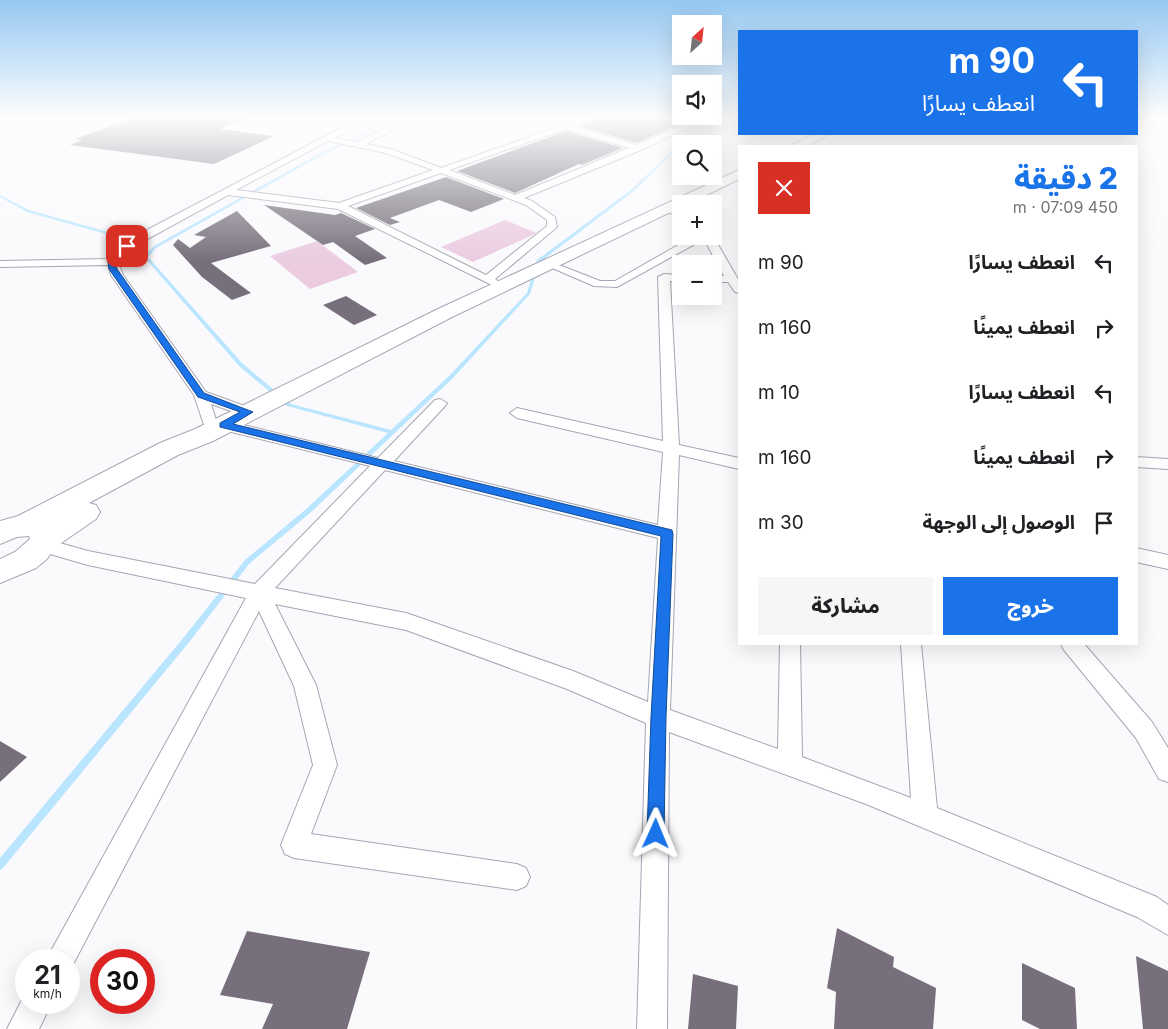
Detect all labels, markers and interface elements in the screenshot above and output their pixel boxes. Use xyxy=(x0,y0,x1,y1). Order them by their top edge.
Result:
north arrow xyxy=(672,15,722,65)
map controls xyxy=(672,15,722,305)
text: 90 m xyxy=(948,39,1035,81)
icon: left xyxy=(1053,50,1118,115)
button: sound xyxy=(672,75,722,125)
text: انعطف يسارًا xyxy=(922,90,1035,116)
button: search xyxy=(672,135,722,185)
text: 2 دقيقة xyxy=(1014,160,1118,196)
button: close xyxy=(758,162,810,214)
button: + xyxy=(672,195,722,245)
text: 450 m · 07:09 xyxy=(1013,197,1118,217)
pin xyxy=(106,225,148,267)
icon: arrive xyxy=(113,232,141,260)
icon: left xyxy=(1090,249,1118,277)
text: 90 m xyxy=(758,251,804,274)
text: انعطف يسارًا xyxy=(968,251,1075,274)
button: − xyxy=(672,255,722,305)
icon: right xyxy=(1090,314,1118,342)
text: 160 m xyxy=(758,316,812,339)
text: انعطف يمينًا xyxy=(973,316,1075,339)
icon: left xyxy=(1090,379,1118,407)
text: 10 m xyxy=(758,381,800,404)
text: انعطف يسارًا xyxy=(968,381,1075,404)
icon: right xyxy=(1090,444,1118,472)
text: 160 m xyxy=(758,446,812,469)
text: انعطف يمينًا xyxy=(973,446,1075,469)
icon: arrive xyxy=(1090,509,1118,537)
text: 30 m xyxy=(758,511,804,534)
text: الوصول إلى الوجهة xyxy=(923,511,1075,534)
button: مشاركة xyxy=(758,577,933,635)
button: خروج xyxy=(943,577,1118,635)
position arrow xyxy=(629,807,681,859)
speed limit sign: 30 xyxy=(90,949,155,1014)
text: 21 xyxy=(34,960,61,990)
text: km/h xyxy=(33,986,62,1001)

